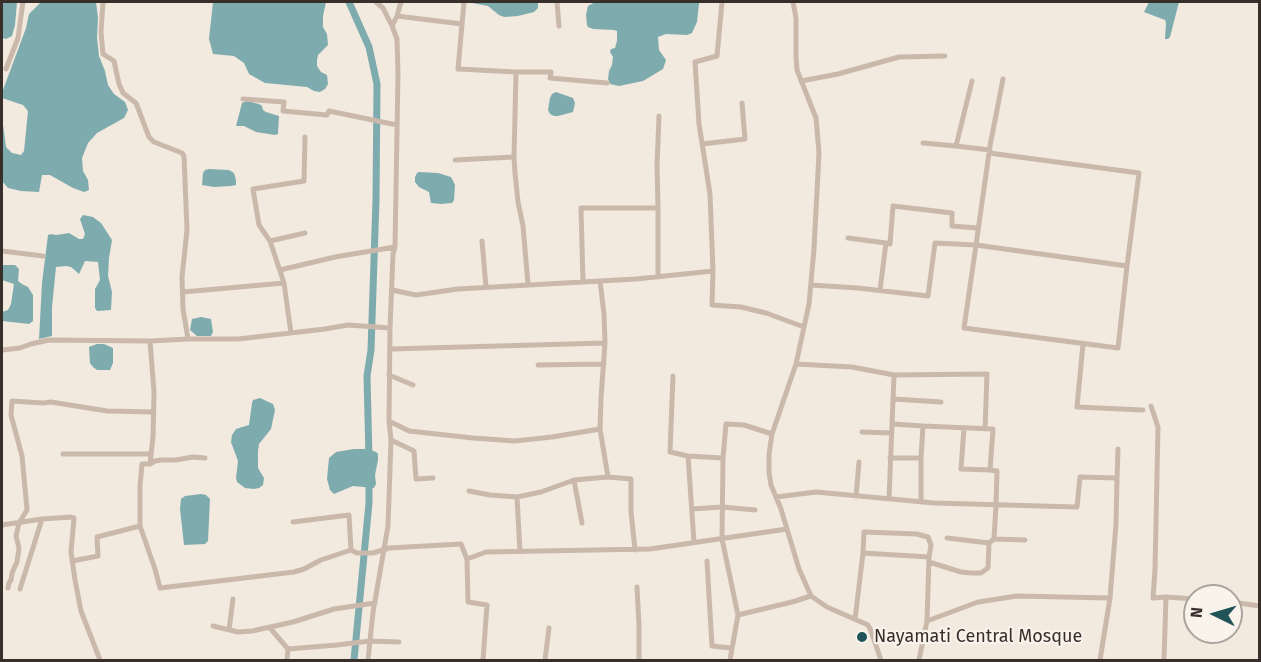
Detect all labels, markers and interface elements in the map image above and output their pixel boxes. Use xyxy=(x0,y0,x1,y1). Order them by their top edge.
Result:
north arrow xyxy=(1183,584,1243,644)
text: N xyxy=(1187,606,1206,619)
place label: Nayamati Central Mosque xyxy=(874,626,1082,648)
marker: Nayamati Central Mosque xyxy=(855,630,869,644)

